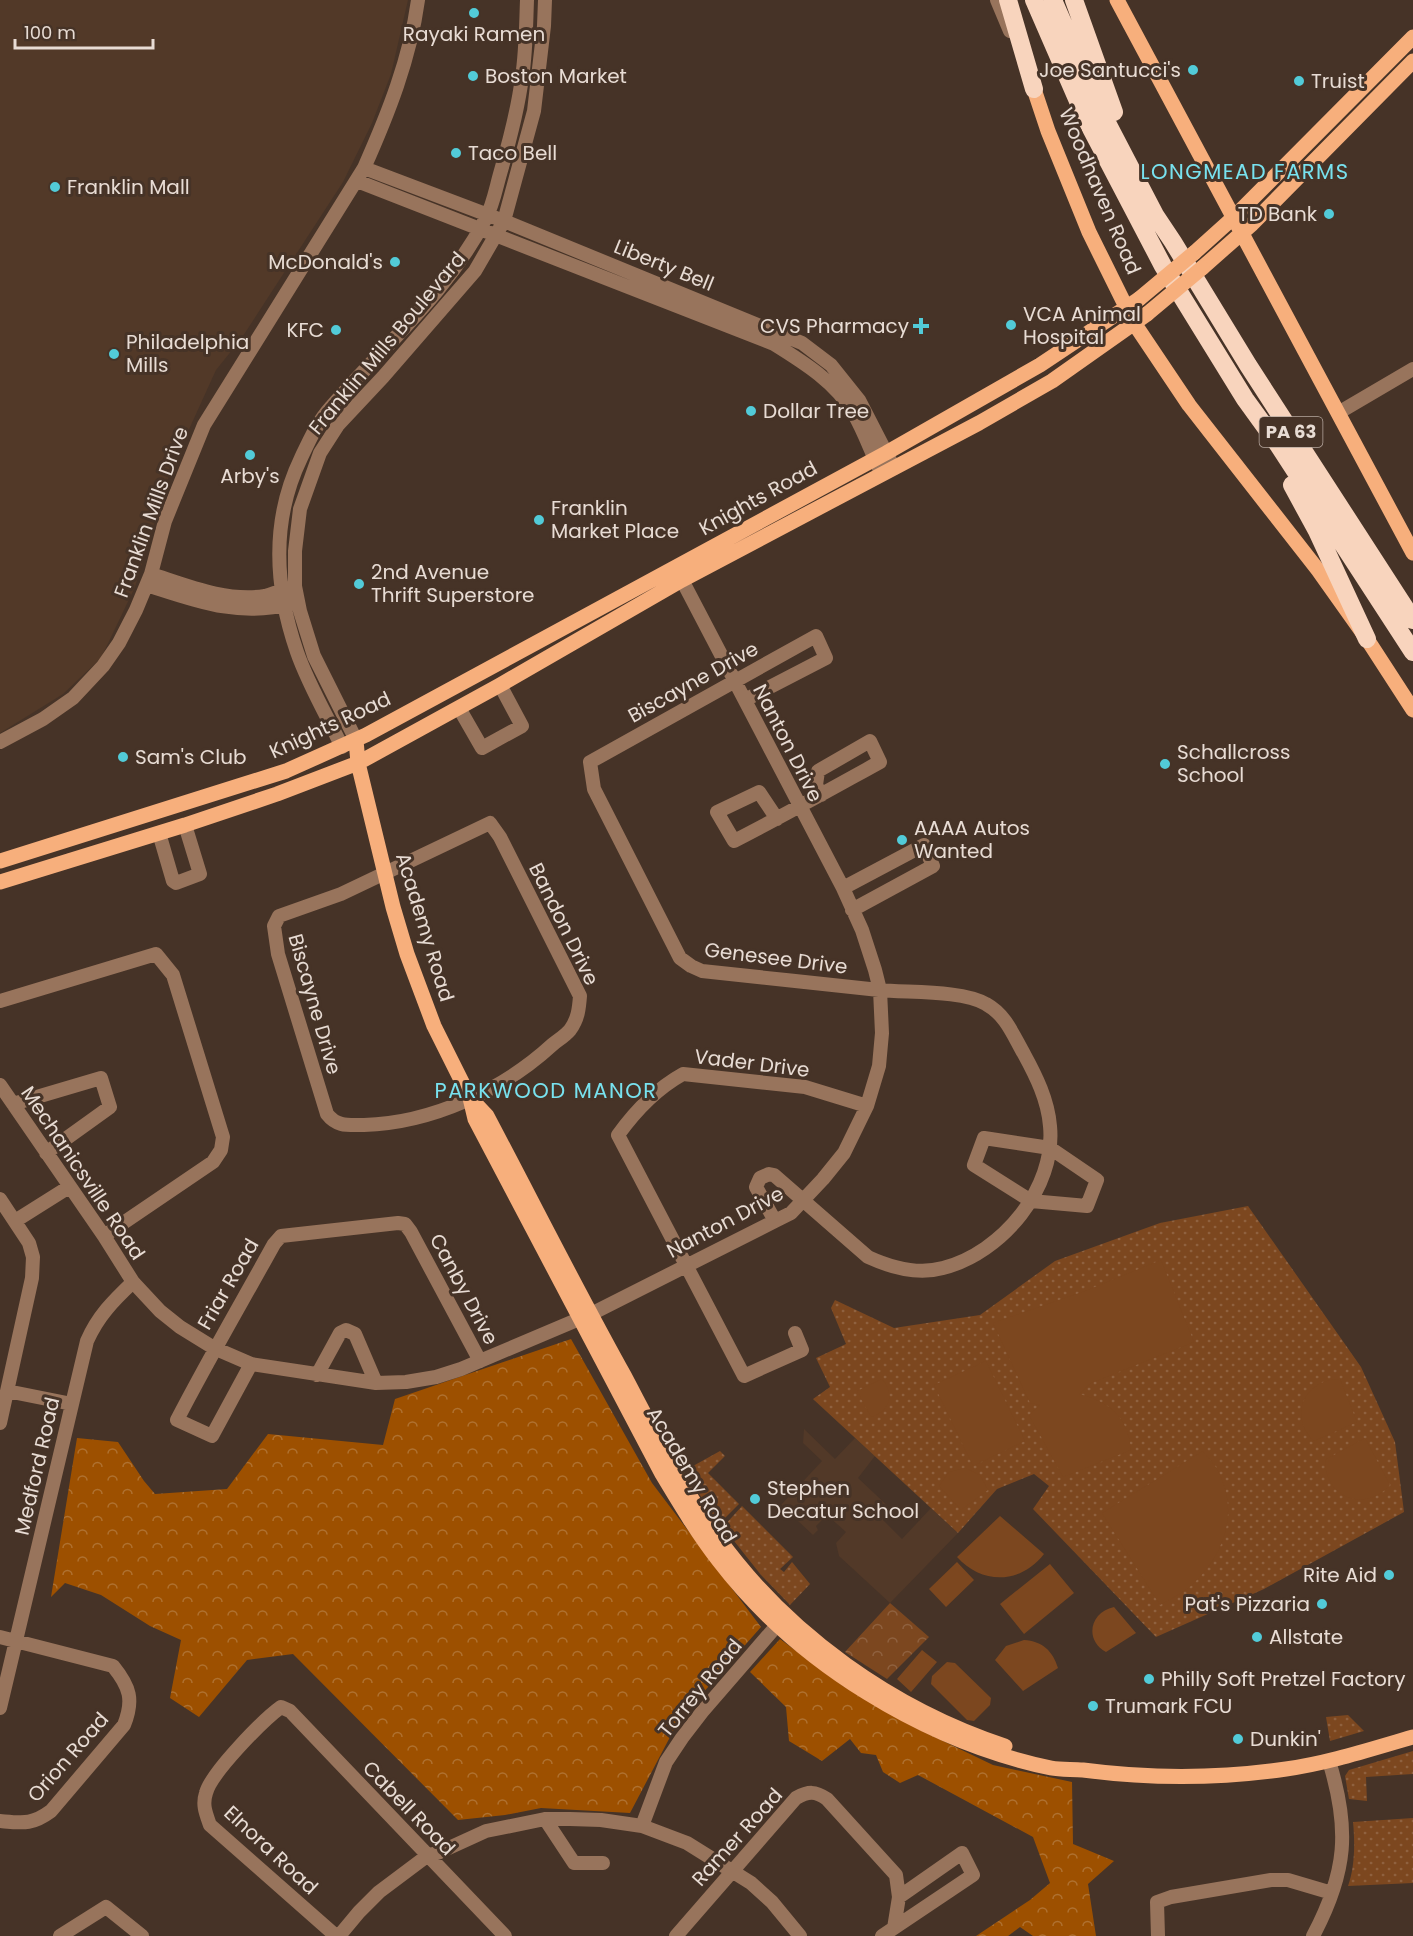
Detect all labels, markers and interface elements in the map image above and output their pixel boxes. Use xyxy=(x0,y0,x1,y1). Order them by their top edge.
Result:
marker: Rayaki Ramen xyxy=(467,6,481,20)
scale bar xyxy=(15,12,153,50)
text: 100 m xyxy=(24,20,76,45)
place label: Rayaki Ramen xyxy=(403,20,545,48)
place label: Joe Santucci's xyxy=(1039,56,1181,84)
place label: Boston Market xyxy=(485,62,627,90)
marker: Joe Santucci's xyxy=(1186,63,1200,77)
place label: Truist xyxy=(1311,67,1365,95)
marker: Boston Market xyxy=(466,69,480,83)
marker: Truist xyxy=(1292,74,1306,88)
street label: Woodhaven Road xyxy=(1052,103,1148,279)
place label: Taco Bell xyxy=(468,139,557,167)
marker: Taco Bell xyxy=(449,146,463,160)
district label: LONGMEAD FARMS xyxy=(1140,157,1350,186)
place label: Franklin Mall xyxy=(67,173,190,201)
marker: Franklin Mall xyxy=(48,180,62,194)
place label: TD Bank xyxy=(1238,200,1318,228)
marker: TD Bank xyxy=(1322,207,1336,221)
street label: Liberty Bell xyxy=(610,232,718,298)
street label: Franklin Mills Boulevard xyxy=(302,246,472,440)
place label: McDonald's xyxy=(268,248,383,276)
marker: McDonald's xyxy=(388,255,402,269)
place label: VCA Animal Hospital xyxy=(1023,300,1141,351)
place label: CVS Pharmacy xyxy=(760,312,909,340)
place label: KFC xyxy=(287,316,324,344)
marker: VCA Animal Hospital xyxy=(1004,318,1018,332)
marker: CVS Pharmacy xyxy=(914,319,928,333)
marker: KFC xyxy=(329,323,343,337)
place label: Philadelphia Mills xyxy=(126,328,249,379)
marker: Philadelphia Mills xyxy=(107,347,121,361)
place label: Dollar Tree xyxy=(763,397,869,425)
marker: Dollar Tree xyxy=(744,404,758,418)
road number: PA 63 xyxy=(1260,417,1322,447)
street label: Franklin Mills Drive xyxy=(107,423,195,601)
marker: Arby's xyxy=(243,448,257,462)
street label: Knights Road xyxy=(694,454,822,542)
place label: Arby's xyxy=(220,462,280,490)
place label: Franklin Market Place xyxy=(551,494,679,545)
marker: Franklin Market Place xyxy=(532,513,546,527)
place label: 2nd Avenue Thrift Superstore xyxy=(371,558,535,609)
marker: 2nd Avenue Thrift Superstore xyxy=(352,577,366,591)
street label: Biscayne Drive xyxy=(623,635,763,729)
street label: Nanton Drive xyxy=(746,679,830,807)
street label: Knights Road xyxy=(265,685,395,765)
place label: Schallcross School xyxy=(1177,738,1290,789)
place label: Sam's Club xyxy=(135,743,247,771)
marker: Sam's Club xyxy=(116,750,130,764)
marker: Schallcross School xyxy=(1158,757,1172,771)
place label: AAAA Autos Wanted xyxy=(914,814,1030,865)
marker: AAAA Autos Wanted xyxy=(895,833,909,847)
street label: Academy Road xyxy=(389,849,461,1005)
street label: Bandon Drive xyxy=(522,858,606,990)
street label: Biscayne Drive xyxy=(282,930,348,1078)
street label: Genesee Drive xyxy=(703,935,849,981)
street label: Vader Drive xyxy=(693,1042,811,1084)
district label: PARKWOOD MANOR xyxy=(435,1076,657,1105)
street label: Mechanicsville Road xyxy=(14,1081,152,1265)
street label: Nanton Drive xyxy=(662,1179,788,1265)
street label: Canby Drive xyxy=(423,1229,505,1349)
street label: Friar Road xyxy=(191,1233,265,1335)
street label: Medford Road xyxy=(8,1394,66,1538)
street label: Academy Road xyxy=(640,1402,744,1548)
place label: Stephen Decatur School xyxy=(767,1474,919,1525)
marker: Stephen Decatur School xyxy=(748,1492,762,1506)
place label: Rite Aid xyxy=(1303,1561,1377,1589)
marker: Rite Aid xyxy=(1382,1568,1396,1582)
place label: Pat's Pizzaria xyxy=(1185,1590,1310,1618)
marker: Pat's Pizzaria xyxy=(1315,1597,1329,1611)
place label: Allstate xyxy=(1269,1623,1343,1651)
marker: Allstate xyxy=(1250,1630,1264,1644)
street label: Torrey Road xyxy=(652,1633,748,1743)
place label: Philly Soft Pretzel Factory xyxy=(1161,1665,1406,1693)
marker: Philly Soft Pretzel Factory xyxy=(1142,1672,1156,1686)
place label: Trumark FCU xyxy=(1105,1692,1232,1720)
marker: Trumark FCU xyxy=(1086,1699,1100,1713)
street label: Orion Road xyxy=(21,1706,115,1808)
place label: Dunkin' xyxy=(1250,1725,1321,1753)
marker: Dunkin' xyxy=(1231,1732,1245,1746)
street label: Cabell Road xyxy=(357,1754,461,1862)
street label: Ramer Road xyxy=(685,1782,789,1892)
street label: Elnora Road xyxy=(218,1799,324,1901)

